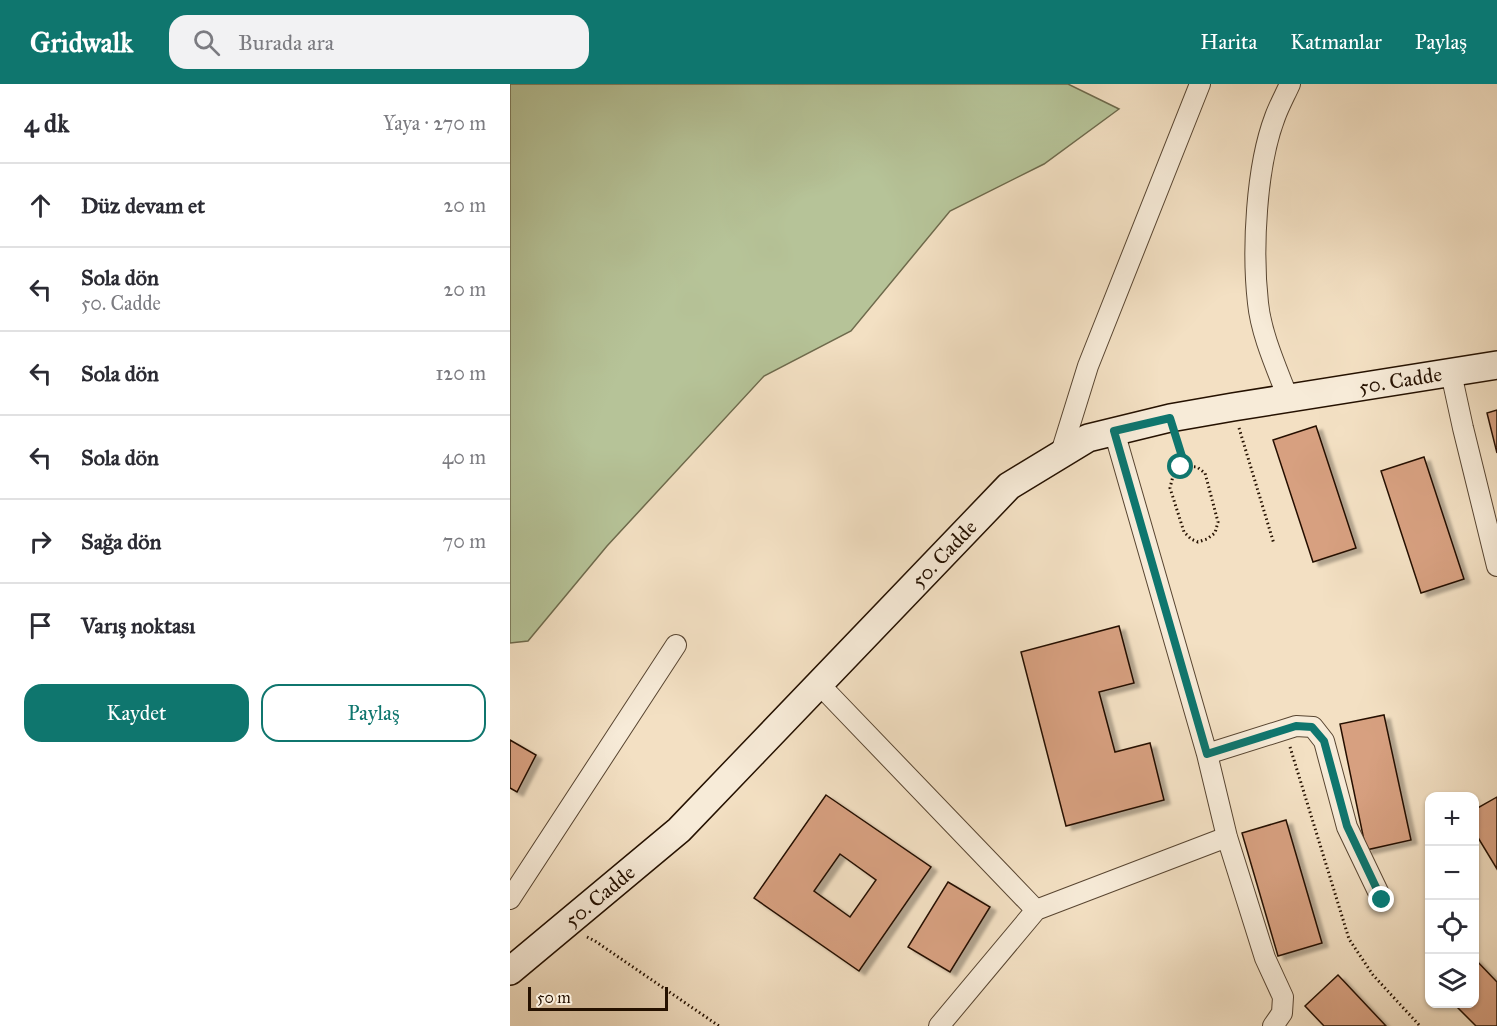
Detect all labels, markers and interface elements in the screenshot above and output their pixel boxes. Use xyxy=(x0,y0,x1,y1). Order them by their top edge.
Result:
search box xyxy=(169,15,589,69)
text: Gridwalk xyxy=(30,25,133,60)
icon: search xyxy=(190,26,223,59)
text: Burada ara xyxy=(238,29,334,56)
text: Harita xyxy=(1200,29,1257,55)
text: Katmanlar xyxy=(1290,29,1382,55)
text: Paylaş xyxy=(1415,29,1467,55)
text: 4 dk xyxy=(24,107,69,139)
text: Yaya · 270 m xyxy=(383,111,486,135)
icon: ahead xyxy=(24,189,57,222)
text: Düz devam et xyxy=(81,192,205,219)
text: 20 m xyxy=(443,193,486,217)
text: Sola dön xyxy=(81,264,159,291)
icon: left xyxy=(24,273,57,306)
text: 20 m xyxy=(443,277,486,301)
text: 50. Cadde xyxy=(81,291,161,315)
icon: left xyxy=(24,357,57,390)
text: Sola dön xyxy=(81,360,159,387)
text: 120 m xyxy=(435,361,486,385)
street label: 50. Cadde xyxy=(1357,361,1444,400)
icon: left xyxy=(24,441,57,474)
text: Sola dön xyxy=(81,444,159,471)
text: 40 m xyxy=(442,445,486,469)
route start xyxy=(1167,453,1193,479)
street label: 50. Cadde xyxy=(906,514,983,593)
icon: right xyxy=(24,525,57,558)
text: Sağa dön xyxy=(81,528,161,555)
text: 70 m xyxy=(443,529,486,553)
icon: arrive xyxy=(24,609,57,642)
text: Varış noktası xyxy=(81,612,195,639)
button: Kaydet xyxy=(24,684,249,742)
button: Paylaş xyxy=(261,684,486,742)
map controls xyxy=(1425,792,1479,1008)
button: + xyxy=(1425,792,1479,846)
button: − xyxy=(1425,846,1479,900)
street label: 50. Cadde xyxy=(559,859,641,933)
route end xyxy=(1368,886,1394,912)
button: locate xyxy=(1425,900,1479,954)
button: layers xyxy=(1425,954,1479,1008)
scale bar xyxy=(528,984,668,1012)
text: 50 m xyxy=(537,988,571,1007)

